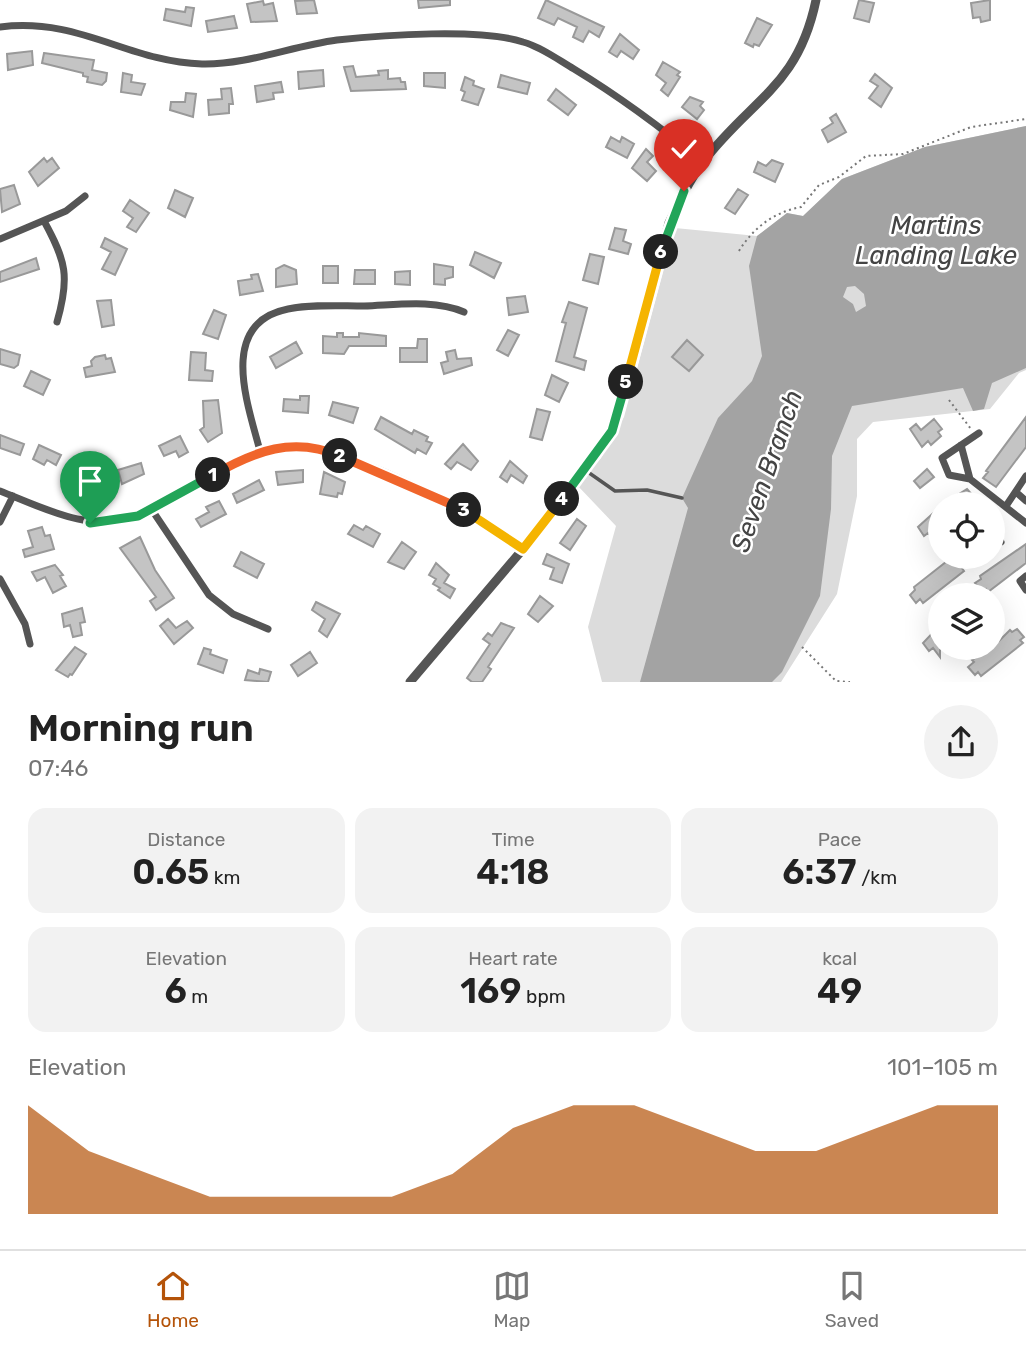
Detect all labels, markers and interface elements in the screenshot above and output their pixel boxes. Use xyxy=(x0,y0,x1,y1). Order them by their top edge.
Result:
pin xyxy=(654,119,714,191)
icon: check xyxy=(665,130,703,168)
water label: Martins Landing Lake xyxy=(855,210,1017,271)
pin: 6 xyxy=(644,234,678,270)
text: 6 xyxy=(654,240,667,263)
pin: 5 xyxy=(608,364,644,400)
text: 5 xyxy=(619,370,632,393)
water label: Seven Branch xyxy=(725,386,809,556)
pin: 2 xyxy=(322,438,358,474)
text: 2 xyxy=(333,444,346,467)
pin xyxy=(60,451,120,523)
pin: 1 xyxy=(196,458,230,492)
icon: arrive xyxy=(71,462,109,500)
text: 1 xyxy=(208,463,217,486)
pin: 4 xyxy=(544,482,580,516)
text: 4 xyxy=(555,487,568,510)
pin: 3 xyxy=(447,492,482,528)
map controls xyxy=(928,492,1005,660)
button: locate xyxy=(928,492,1005,569)
text: 3 xyxy=(457,498,470,521)
button: layers xyxy=(928,583,1005,660)
text: Morning run xyxy=(28,705,254,751)
button: share xyxy=(924,705,998,779)
text: 07:46 xyxy=(28,754,88,782)
text: Distance xyxy=(147,828,225,851)
text: Time xyxy=(491,828,535,851)
text: Pace xyxy=(818,828,861,851)
text: 0.65 xyxy=(132,851,209,893)
text: 4:18 xyxy=(476,851,550,893)
text: 6:37 xyxy=(782,851,857,893)
text: km xyxy=(209,866,240,889)
text: /km xyxy=(857,866,897,889)
text: Elevation xyxy=(146,947,227,970)
text: Heart rate xyxy=(468,947,558,970)
text: kcal xyxy=(822,947,857,970)
text: 6 xyxy=(164,970,187,1012)
text: 169 xyxy=(460,970,521,1012)
text: 49 xyxy=(817,970,862,1012)
text: m xyxy=(187,985,208,1008)
text: bpm xyxy=(521,985,566,1008)
text: Elevation xyxy=(28,1053,127,1081)
text: 101–105 m xyxy=(887,1053,998,1081)
tab: Home xyxy=(147,1267,199,1332)
tab: Map xyxy=(493,1267,531,1332)
tab: Saved xyxy=(825,1267,879,1332)

